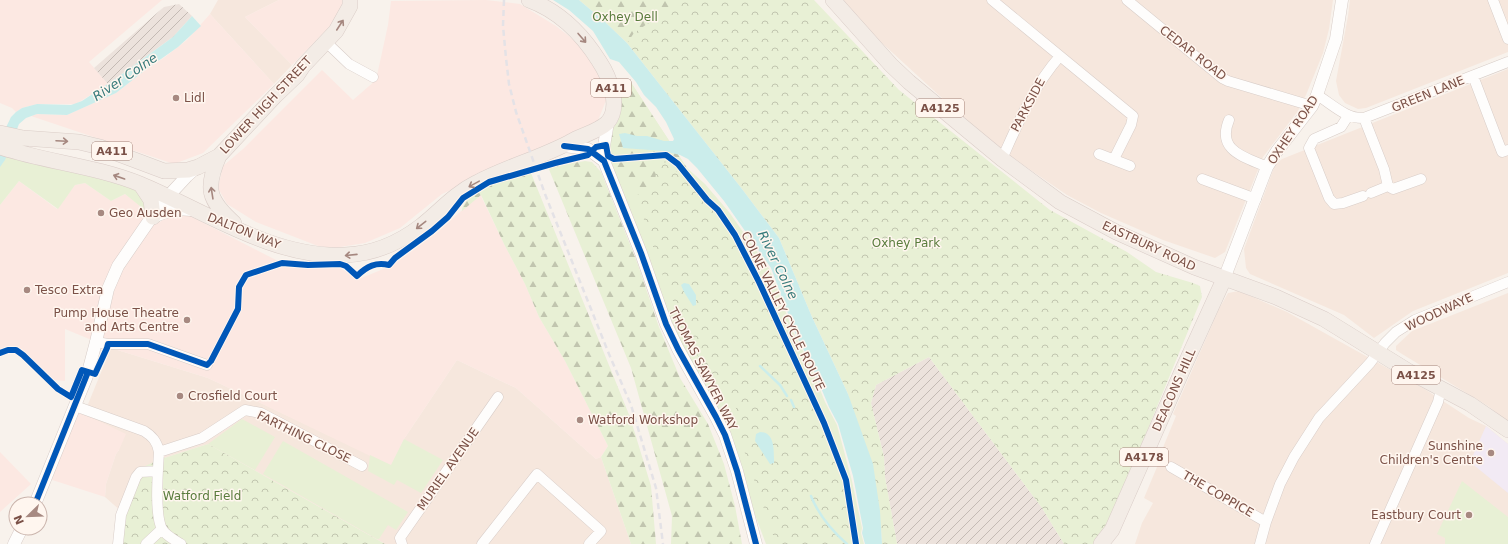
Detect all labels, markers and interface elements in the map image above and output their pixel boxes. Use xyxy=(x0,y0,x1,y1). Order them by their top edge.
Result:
park label: Oxhey Dell xyxy=(592,10,658,24)
one-way arrow xyxy=(336,20,344,31)
street label: CEDAR ROAD xyxy=(1157,23,1229,83)
one-way arrow xyxy=(578,33,587,43)
water label: River Colne xyxy=(90,50,160,104)
street label: LOWER HIGH STREET xyxy=(217,53,315,157)
street label: GREEN LANE xyxy=(1390,73,1466,115)
street label: PARKSIDE xyxy=(1008,76,1048,134)
road number: A411 xyxy=(591,79,631,97)
place label: Lidl xyxy=(184,91,205,105)
marker: Lidl xyxy=(171,93,181,103)
street label: OXHEY ROAD xyxy=(1265,93,1321,167)
road number: A4125 xyxy=(916,99,964,117)
one-way arrow xyxy=(55,138,68,145)
road number: A411 xyxy=(92,142,132,160)
one-way arrow xyxy=(113,173,126,180)
one-way arrow xyxy=(468,181,480,189)
one-way arrow xyxy=(208,187,216,200)
place label: Geo Ausden xyxy=(109,206,182,220)
marker: Geo Ausden xyxy=(96,208,106,218)
street label: DALTON WAY xyxy=(205,210,283,252)
street label: EASTBURY ROAD xyxy=(1100,218,1198,274)
one-way arrow xyxy=(415,221,426,230)
water label: River Colne xyxy=(755,228,801,302)
street label: COLNE VALLEY CYCLE ROUTE xyxy=(738,229,828,393)
park label: Oxhey Park xyxy=(872,236,940,250)
one-way arrow xyxy=(345,251,358,258)
place label: Tesco Extra xyxy=(34,283,103,297)
marker: Tesco Extra xyxy=(22,285,32,295)
street label: WOODWAYE xyxy=(1403,290,1475,334)
street label: THOMAS SAWYER WAY xyxy=(665,304,740,433)
place label: Pump House Theatre and Arts Centre xyxy=(53,306,179,334)
marker: Pump House Theatre and Arts Centre xyxy=(182,315,192,325)
street label: DEACONS HILL xyxy=(1150,346,1199,433)
road number: A4125 xyxy=(1392,366,1440,384)
place label: Crosfield Court xyxy=(188,389,278,403)
marker: Crosfield Court xyxy=(175,391,185,401)
street label: FARTHING CLOSE xyxy=(255,408,353,466)
place label: Watford Workshop xyxy=(588,413,698,427)
marker: Watford Workshop xyxy=(575,415,585,425)
street label: MURIEL AVENUE xyxy=(414,425,482,513)
place label: Sunshine Children's Centre xyxy=(1380,439,1483,467)
road number: A4178 xyxy=(1120,448,1168,466)
marker: Sunshine Children's Centre xyxy=(1486,448,1496,458)
street label: THE COPPICE xyxy=(1179,468,1256,520)
park label: Watford Field xyxy=(163,489,241,503)
north arrow xyxy=(8,496,48,536)
place label: Eastbury Court xyxy=(1371,508,1461,522)
marker: Eastbury Court xyxy=(1464,510,1474,520)
text: N xyxy=(11,513,27,526)

